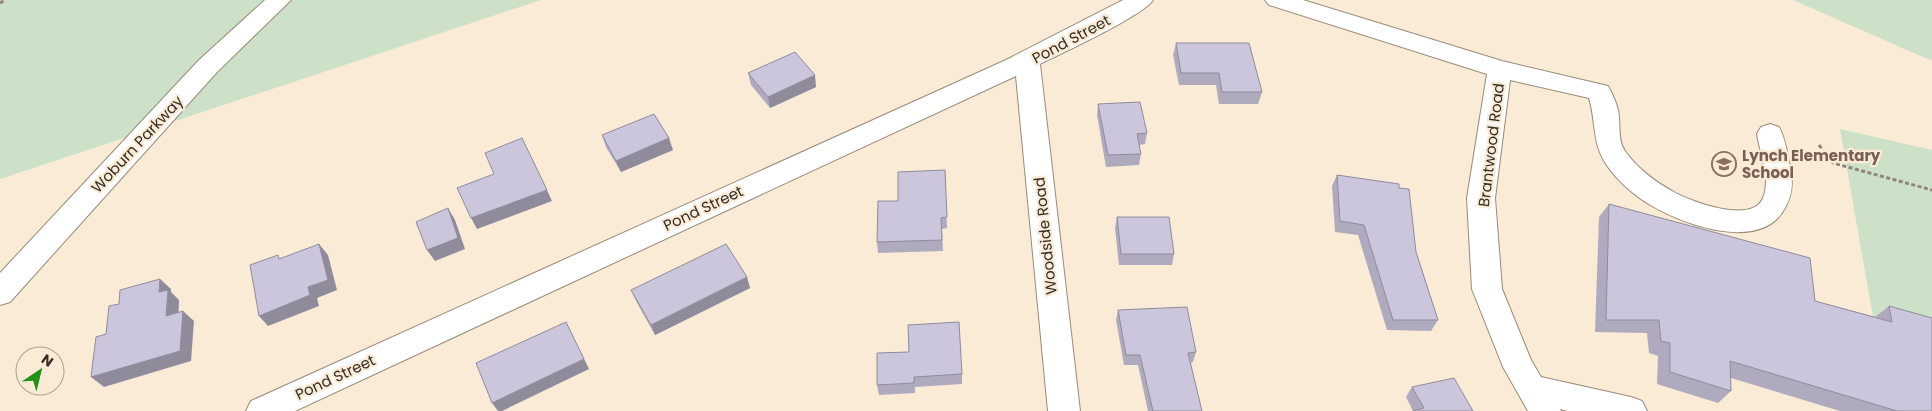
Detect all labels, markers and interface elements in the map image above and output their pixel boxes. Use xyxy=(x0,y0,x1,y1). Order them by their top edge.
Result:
street label: Pond Street xyxy=(1028,10,1114,68)
street label: Brantwood Road xyxy=(1473,82,1509,208)
street label: Woburn Parkway xyxy=(86,90,188,197)
place label: Lynch Elementary School xyxy=(1742,145,1881,183)
school or university icon: Lynch Elementary School xyxy=(1711,151,1737,177)
street label: Woodside Road xyxy=(1028,176,1062,296)
street label: Pond Street xyxy=(660,180,746,236)
north arrow xyxy=(15,346,65,396)
text: N xyxy=(37,349,58,372)
street label: Pond Street xyxy=(292,349,378,405)

